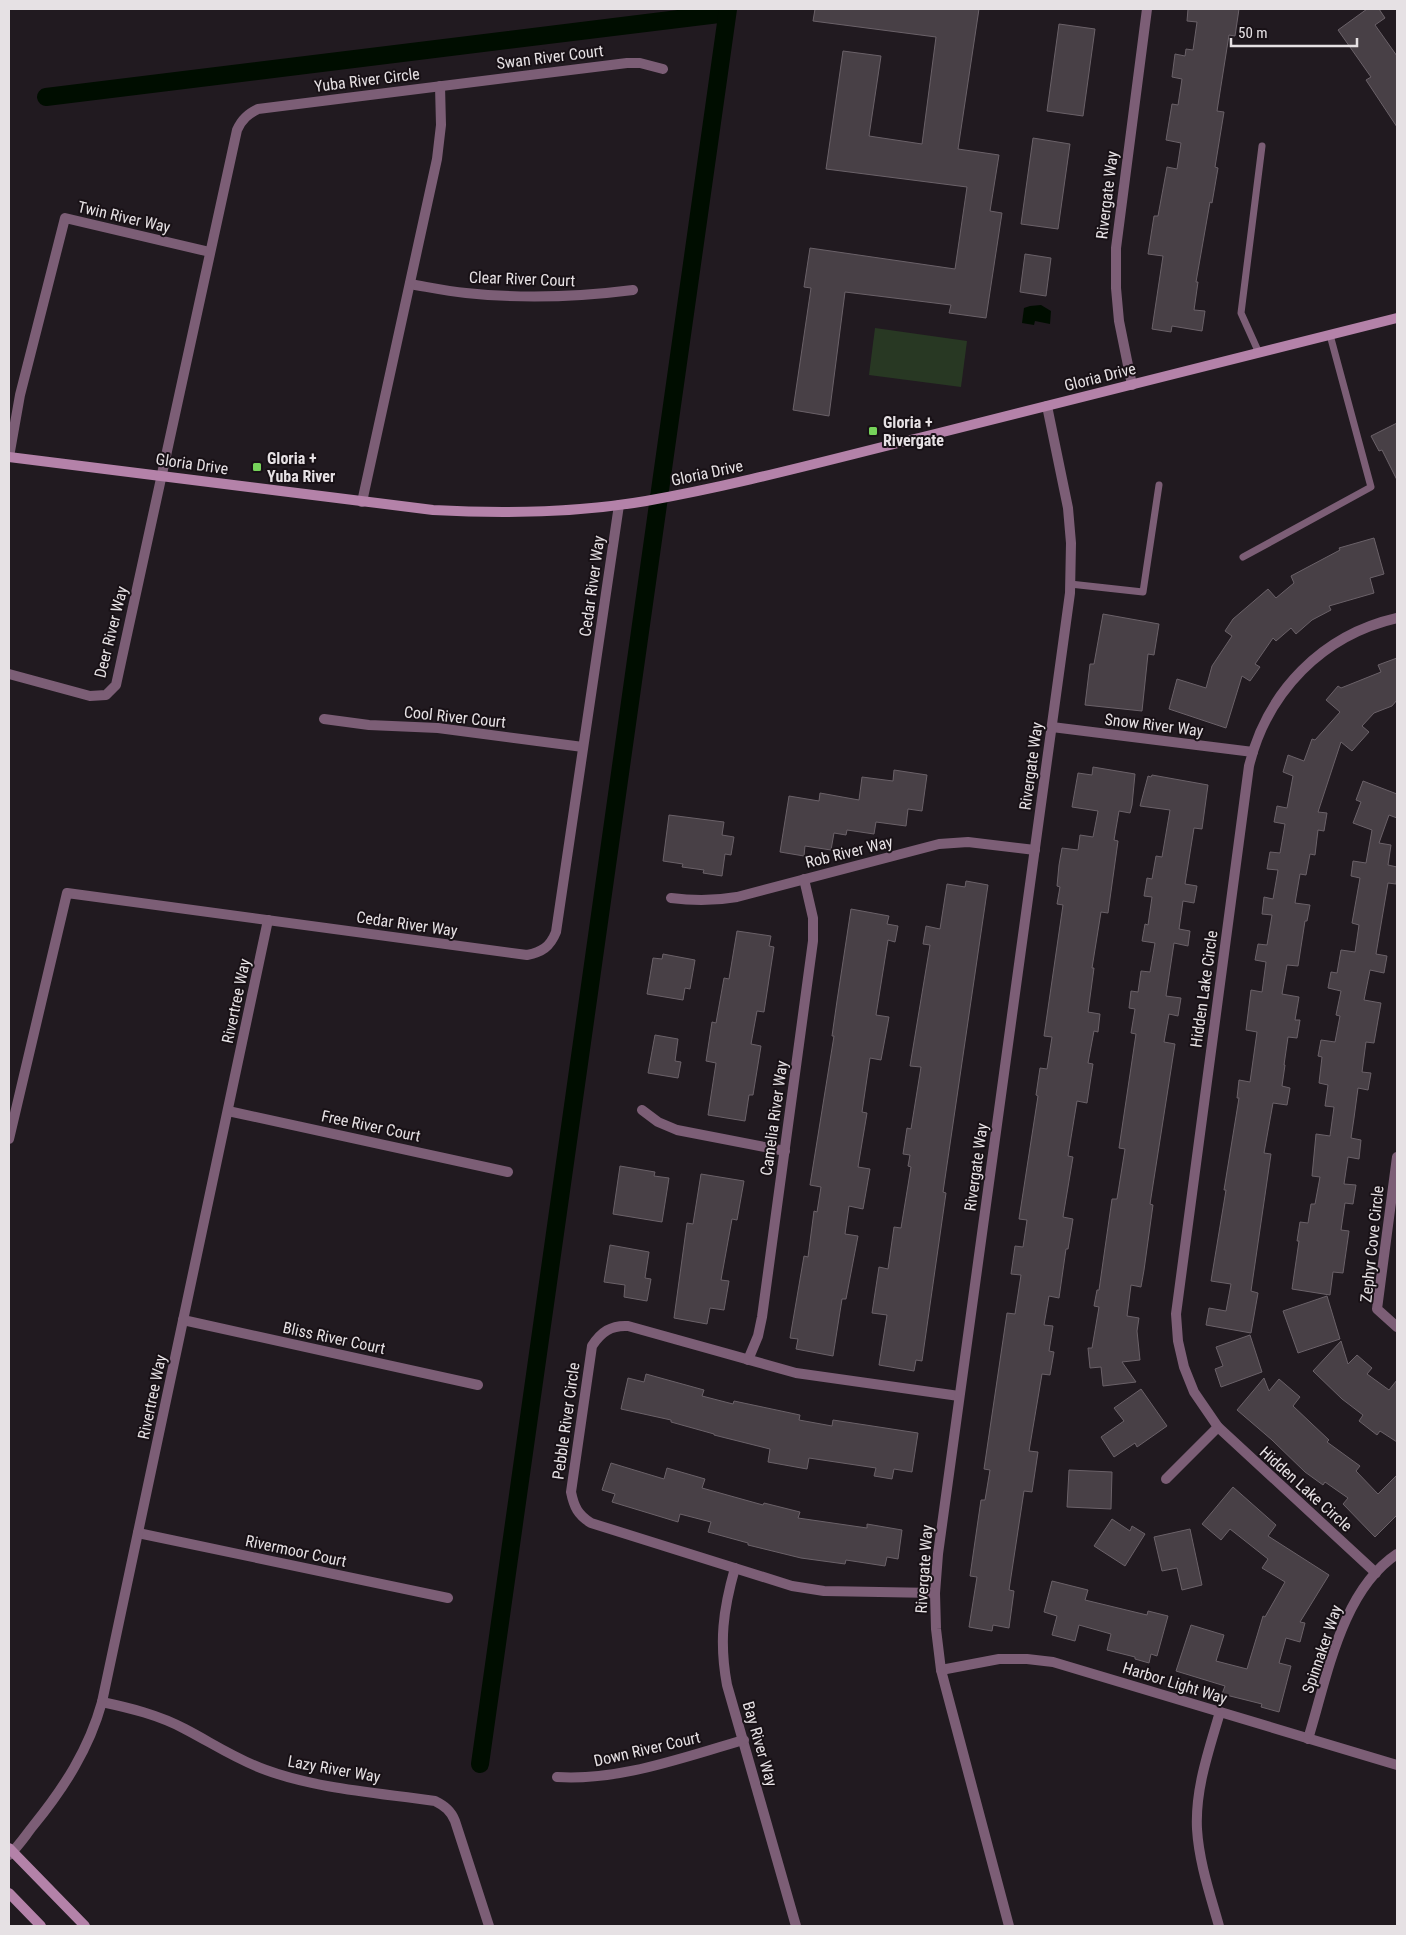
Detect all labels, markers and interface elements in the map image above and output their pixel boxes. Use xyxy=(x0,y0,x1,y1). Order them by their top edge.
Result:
scale bar xyxy=(1231,15,1357,47)
text: 50 m xyxy=(1238,24,1268,42)
street label: Swan River Court xyxy=(495,41,605,73)
street label: Yuba River Circle xyxy=(313,64,421,96)
street label: Rivergate Way xyxy=(1092,149,1122,240)
street label: Twin River Way xyxy=(76,197,172,237)
street label: Clear River Court xyxy=(469,268,576,290)
street label: Gloria Drive xyxy=(1062,359,1138,395)
place label: Gloria + Rivergate xyxy=(883,413,944,450)
marker: Gloria + Rivergate xyxy=(867,425,879,437)
place label: Gloria + Yuba River xyxy=(267,449,335,486)
street label: Gloria Drive xyxy=(155,450,229,478)
street label: Gloria Drive xyxy=(669,456,745,490)
marker: Gloria + Yuba River xyxy=(251,461,263,473)
street label: Cedar River Way xyxy=(576,534,609,638)
street label: Deer River Way xyxy=(90,584,132,680)
street label: Cool River Court xyxy=(403,702,507,732)
street label: Snow River Way xyxy=(1104,710,1205,741)
street label: Rivergate Way xyxy=(1015,720,1047,811)
street label: Rob River Way xyxy=(803,832,895,872)
street label: Cedar River Way xyxy=(355,908,459,941)
street label: Hidden Lake Circle xyxy=(1186,929,1222,1049)
street label: Rivertree Way xyxy=(218,957,254,1045)
street label: Camelia River Way xyxy=(757,1059,792,1177)
street label: Free River Court xyxy=(320,1106,422,1146)
street label: Rivergate Way xyxy=(960,1121,992,1212)
street label: Zephyr Cove Circle xyxy=(1356,1185,1388,1303)
street label: Bliss River Court xyxy=(281,1318,387,1358)
street label: Rivertree Way xyxy=(134,1353,170,1441)
street label: Pebble River Circle xyxy=(548,1361,584,1481)
street label: Hidden Lake Circle xyxy=(1256,1442,1356,1536)
street label: Rivergate Way xyxy=(911,1524,937,1614)
street label: Rivermoor Court xyxy=(244,1531,348,1571)
street label: Spinnaker Way xyxy=(1298,1602,1346,1696)
street label: Harbor Light Way xyxy=(1120,1658,1230,1708)
street label: Bay River Way xyxy=(739,1699,781,1789)
street label: Down River Court xyxy=(592,1727,702,1770)
street label: Lazy River Way xyxy=(286,1752,382,1787)

